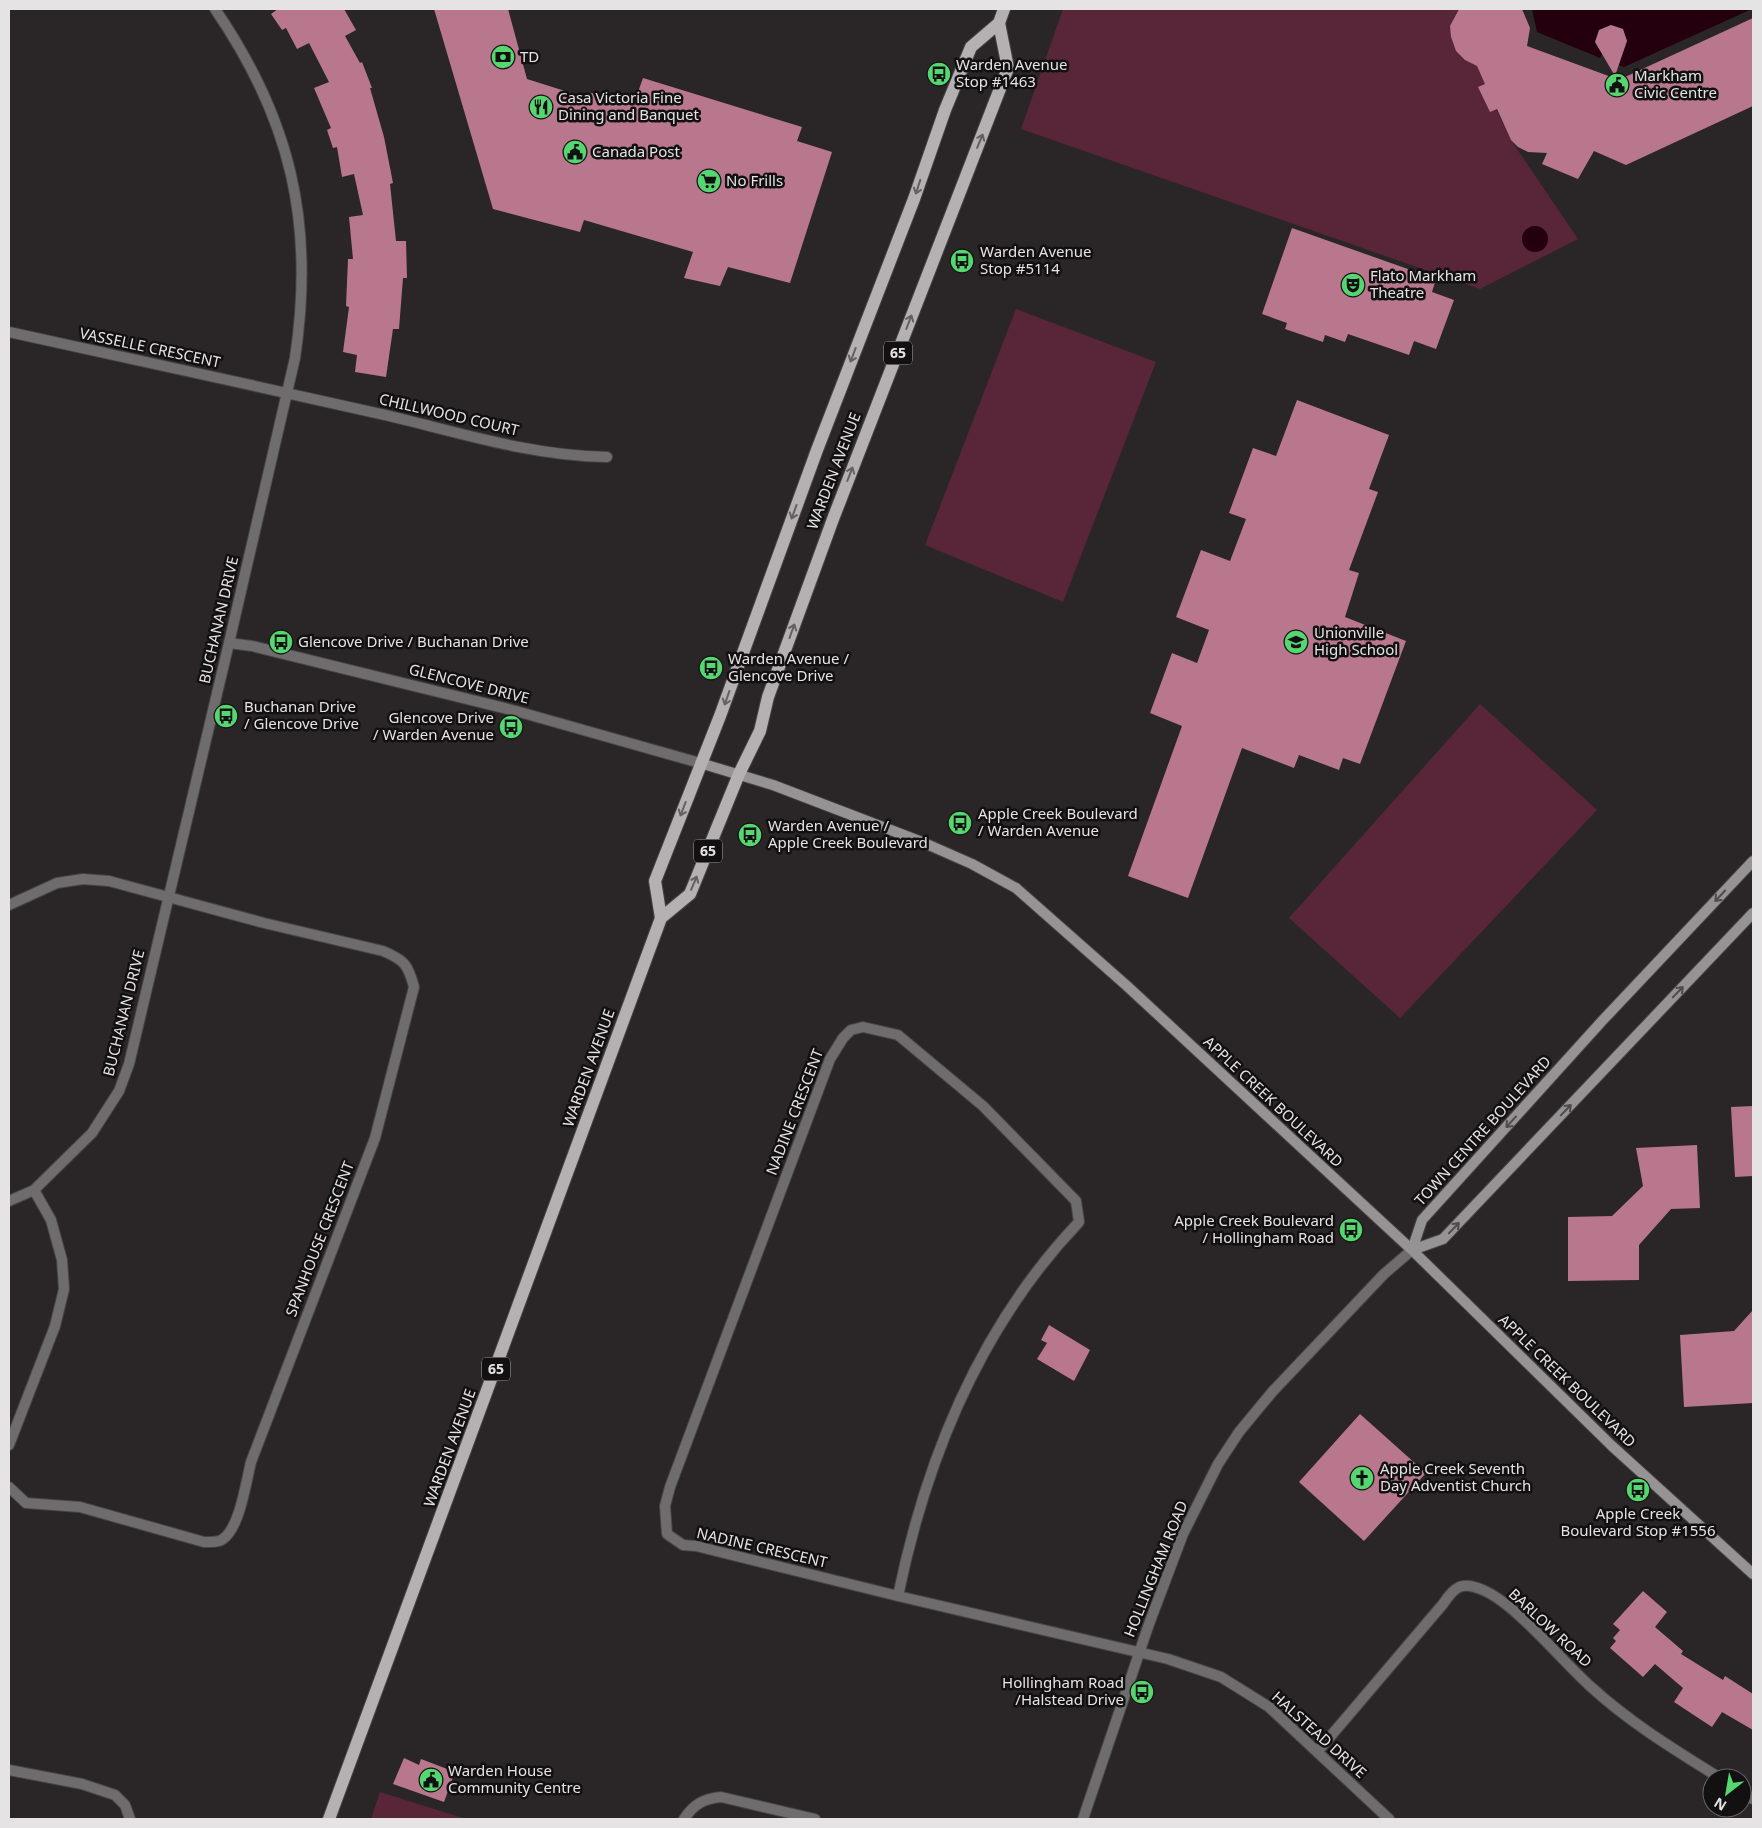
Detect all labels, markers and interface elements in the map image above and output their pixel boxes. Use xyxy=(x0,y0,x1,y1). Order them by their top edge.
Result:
bank icon: TD xyxy=(490,44,516,70)
place label: TD xyxy=(520,46,539,66)
place label: Warden Avenue Stop #1463 xyxy=(956,54,1067,91)
bus stop icon: Warden Avenue Stop #1463 xyxy=(926,61,952,87)
place label: Markham Civic Centre xyxy=(1634,65,1717,102)
public building icon: Markham Civic Centre xyxy=(1604,72,1630,98)
place label: Casa Victoria Fine Dining and Banquet xyxy=(558,87,700,124)
restaurant icon: Casa Victoria Fine Dining and Banquet xyxy=(528,94,554,120)
one-way arrow xyxy=(975,134,985,149)
public building icon: Canada Post xyxy=(562,139,588,165)
place label: Canada Post xyxy=(592,141,680,161)
supermarket icon: No Frills xyxy=(696,168,722,194)
place label: No Frills xyxy=(726,170,783,190)
one-way arrow xyxy=(912,179,922,195)
place label: Warden Avenue Stop #5114 xyxy=(980,241,1091,278)
bus stop icon: Warden Avenue Stop #5114 xyxy=(949,248,975,274)
place label: Flato Markham Theatre xyxy=(1370,265,1476,302)
theatre icon: Flato Markham Theatre xyxy=(1340,272,1366,298)
one-way arrow xyxy=(905,315,915,330)
street label: VASSELLE CRESCENT xyxy=(78,322,223,372)
road number: 65 xyxy=(884,342,912,364)
one-way arrow xyxy=(848,347,857,363)
street label: CHILLWOOD COURT xyxy=(377,388,522,440)
street label: WARDEN AVENUE xyxy=(802,409,865,532)
one-way arrow xyxy=(847,466,856,481)
one-way arrow xyxy=(789,504,798,520)
street label: BUCHANAN DRIVE xyxy=(194,554,242,685)
place label: Unionville High School xyxy=(1314,622,1398,659)
one-way arrow xyxy=(788,623,797,639)
bus stop icon: Glencove Drive / Buchanan Drive xyxy=(268,629,294,655)
school or university icon: Unionville High School xyxy=(1283,629,1309,655)
place label: Glencove Drive / Buchanan Drive xyxy=(298,631,529,651)
place label: Warden Avenue / Glencove Drive xyxy=(728,648,849,685)
bus stop icon: Warden Avenue / Glencove Drive xyxy=(698,655,724,681)
street label: GLENCOVE DRIVE xyxy=(407,658,531,708)
one-way arrow xyxy=(721,690,731,706)
place label: Buchanan Drive / Glencove Drive xyxy=(244,696,359,733)
bus stop icon: Buchanan Drive / Glencove Drive xyxy=(213,703,239,729)
place label: Glencove Drive / Warden Avenue xyxy=(373,707,494,744)
bus stop icon: Glencove Drive / Warden Avenue xyxy=(498,714,524,740)
one-way arrow xyxy=(678,800,687,816)
place label: Apple Creek Boulevard / Warden Avenue xyxy=(978,803,1138,840)
bus stop icon: Apple Creek Boulevard / Warden Avenue xyxy=(947,810,973,836)
place label: Warden Avenue / Apple Creek Boulevard xyxy=(768,815,928,852)
bus stop icon: Warden Avenue / Apple Creek Boulevard xyxy=(737,822,763,848)
road number: 65 xyxy=(694,839,722,862)
one-way arrow xyxy=(690,876,700,891)
one-way arrow xyxy=(1714,890,1726,902)
street label: BUCHANAN DRIVE xyxy=(98,947,148,1078)
one-way arrow xyxy=(1672,986,1684,999)
street label: WARDEN AVENUE xyxy=(557,1006,619,1129)
street label: APPLE CREEK BOULEVARD xyxy=(1200,1031,1348,1171)
street label: NADINE CRESCENT xyxy=(761,1045,828,1178)
street label: TOWN CENTRE BOULEVARD xyxy=(1410,1051,1555,1209)
one-way arrow xyxy=(1559,1104,1572,1116)
one-way arrow xyxy=(1505,1116,1517,1129)
street label: SPANHOUSE CRESCENT xyxy=(280,1158,358,1319)
place label: Apple Creek Boulevard / Hollingham Road xyxy=(1174,1210,1334,1247)
bus stop icon: Apple Creek Boulevard / Hollingham Road xyxy=(1338,1217,1364,1243)
one-way arrow xyxy=(1448,1221,1460,1234)
street label: APPLE CREEK BOULEVARD xyxy=(1495,1309,1641,1451)
road number: 65 xyxy=(482,1358,510,1380)
street label: WARDEN AVENUE xyxy=(418,1386,480,1509)
place label: Apple Creek Seventh Day Adventist Church xyxy=(1380,1458,1531,1495)
church icon: Apple Creek Seventh Day Adventist Church xyxy=(1349,1465,1375,1491)
bus stop icon: Apple Creek Boulevard Stop #1556 xyxy=(1625,1477,1651,1503)
street label: HOLLINGHAM ROAD xyxy=(1119,1497,1192,1640)
place label: Apple Creek Boulevard Stop #1556 xyxy=(1560,1503,1716,1540)
street label: NADINE CRESCENT xyxy=(695,1522,830,1572)
street label: BARLOW ROAD xyxy=(1505,1583,1597,1671)
place label: Hollingham Road /Halstead Drive xyxy=(1002,1672,1124,1709)
bus stop icon: Hollingham Road /Halstead Drive xyxy=(1129,1679,1155,1705)
street label: HALSTEAD DRIVE xyxy=(1268,1686,1371,1782)
place label: Warden House Community Centre xyxy=(448,1760,581,1797)
public building icon: Warden House Community Centre xyxy=(418,1767,444,1793)
north arrow xyxy=(1702,1768,1752,1818)
text: N xyxy=(1710,1793,1730,1816)

